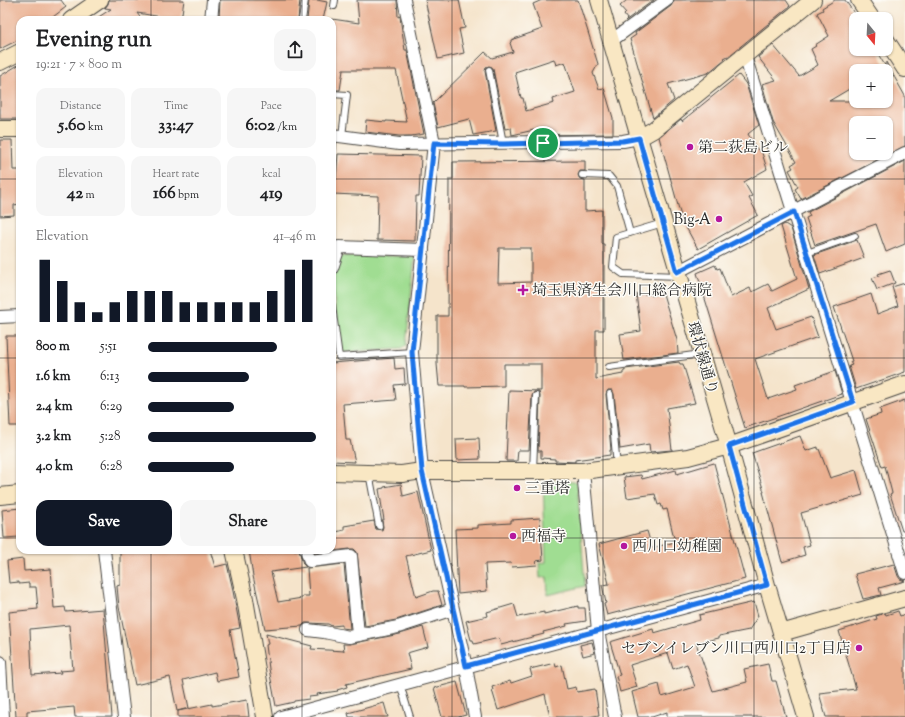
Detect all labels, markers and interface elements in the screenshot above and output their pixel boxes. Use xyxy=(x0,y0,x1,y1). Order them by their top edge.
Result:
north arrow xyxy=(849,12,893,56)
map controls xyxy=(849,12,893,160)
text: Evening run xyxy=(36,25,152,57)
button: share xyxy=(274,29,316,71)
text: 19:21 · 7 × 800 m xyxy=(36,56,122,74)
button: + xyxy=(849,64,893,108)
text: Distance xyxy=(60,98,101,114)
text: Time xyxy=(164,98,188,114)
text: Pace xyxy=(261,98,282,114)
text: 5.60 xyxy=(58,114,86,138)
text: 33:47 xyxy=(158,114,194,138)
text: 6:02 xyxy=(246,114,275,138)
button: − xyxy=(849,116,893,160)
text: km xyxy=(86,119,103,135)
text: /km xyxy=(275,119,297,135)
pin xyxy=(526,126,560,160)
icon: arrive xyxy=(532,132,554,154)
place label: 第二荻島ビル xyxy=(698,138,788,159)
marker: 第二荻島ビル xyxy=(685,142,695,152)
text: Elevation xyxy=(58,166,103,182)
text: Heart rate xyxy=(153,166,199,182)
text: kcal xyxy=(262,166,281,182)
text: 42 xyxy=(67,182,83,206)
text: 166 xyxy=(153,182,176,206)
text: 419 xyxy=(260,182,283,206)
text: m xyxy=(83,187,95,203)
text: bpm xyxy=(176,187,199,203)
place label: Big-A xyxy=(674,210,711,231)
marker: Big-A xyxy=(714,214,724,224)
text: Elevation xyxy=(36,228,89,246)
text: 41–46 m xyxy=(273,228,316,246)
place label: 埼玉県済生会川口総合病院 xyxy=(532,281,712,302)
marker: 埼玉県済生会川口総合病院 xyxy=(517,284,529,296)
street label: 環状線通り xyxy=(681,319,722,397)
text: 800 m xyxy=(36,338,70,356)
text: 5:51 xyxy=(100,338,117,356)
text: 1.6 km xyxy=(36,368,71,386)
text: 6:13 xyxy=(100,368,119,386)
text: 2.4 km xyxy=(36,398,73,416)
text: 6:29 xyxy=(100,398,122,416)
text: 3.2 km xyxy=(36,428,71,446)
text: 5:28 xyxy=(100,428,120,446)
text: 4.0 km xyxy=(36,458,73,476)
text: 6:28 xyxy=(100,458,122,476)
place label: 三重塔 xyxy=(525,479,570,500)
marker: 三重塔 xyxy=(512,483,522,493)
button: Save xyxy=(36,500,172,546)
button: Share xyxy=(180,500,316,546)
place label: 西福寺 xyxy=(521,527,566,548)
marker: 西福寺 xyxy=(508,531,518,541)
place label: 西川口幼稚園 xyxy=(632,537,722,558)
marker: 西川口幼稚園 xyxy=(619,541,629,551)
place label: セブンイレブン川口西川口2丁目店 xyxy=(621,639,851,660)
marker: セブンイレブン川口西川口2丁目店 xyxy=(854,643,864,653)

